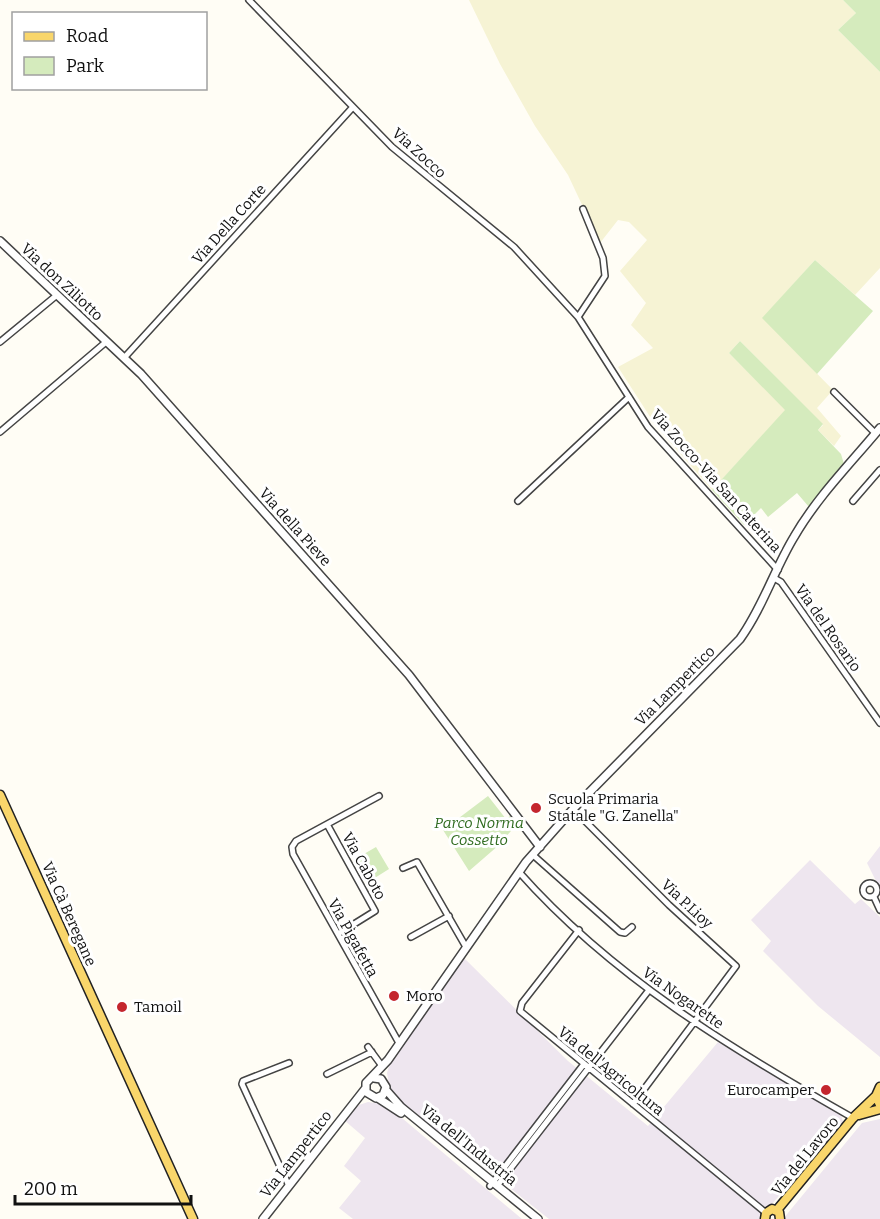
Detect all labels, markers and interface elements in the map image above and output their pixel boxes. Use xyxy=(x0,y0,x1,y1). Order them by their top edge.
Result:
legend xyxy=(12,12,207,90)
text: Road xyxy=(66,25,109,47)
text: Park xyxy=(66,55,105,77)
street label: Via Zocco xyxy=(388,124,450,182)
street label: Via Della Corte xyxy=(188,180,270,268)
street label: Via don Ziliotto xyxy=(17,239,107,325)
street label: Via Zocco-Via San Caterina xyxy=(647,406,785,556)
street label: Via della Pieve xyxy=(255,484,335,570)
street label: Via del Rosario xyxy=(791,581,865,675)
street label: Via Lampertico xyxy=(631,642,719,730)
place label: Scuola Primaria Statale "G. Zanella" xyxy=(548,790,679,825)
marker: Scuola Primaria Statale "G. Zanella" xyxy=(529,801,543,815)
park label: Parco Norma Cossetto xyxy=(434,814,524,849)
street label: Via Caboto xyxy=(338,829,390,903)
street label: Via Cà Beregane xyxy=(38,859,100,969)
street label: Via P.Lioy xyxy=(657,876,717,932)
street label: Via Pigafetta xyxy=(324,896,382,980)
street label: Via Nogarette xyxy=(639,963,727,1033)
place label: Moro xyxy=(406,987,443,1005)
marker: Moro xyxy=(387,989,401,1003)
place label: Tamoil xyxy=(134,998,182,1016)
marker: Tamoil xyxy=(115,1000,129,1014)
street label: Via dell'Agricoltura xyxy=(554,1023,668,1119)
place label: Eurocamper xyxy=(727,1081,814,1099)
marker: Eurocamper xyxy=(819,1083,833,1097)
street label: Via dell'Industria xyxy=(417,1101,521,1189)
street label: Via Lampertico xyxy=(256,1107,336,1201)
street label: Via del Lavoro xyxy=(768,1113,842,1199)
scale bar xyxy=(15,1168,190,1206)
text: 200 m xyxy=(24,1178,78,1200)

